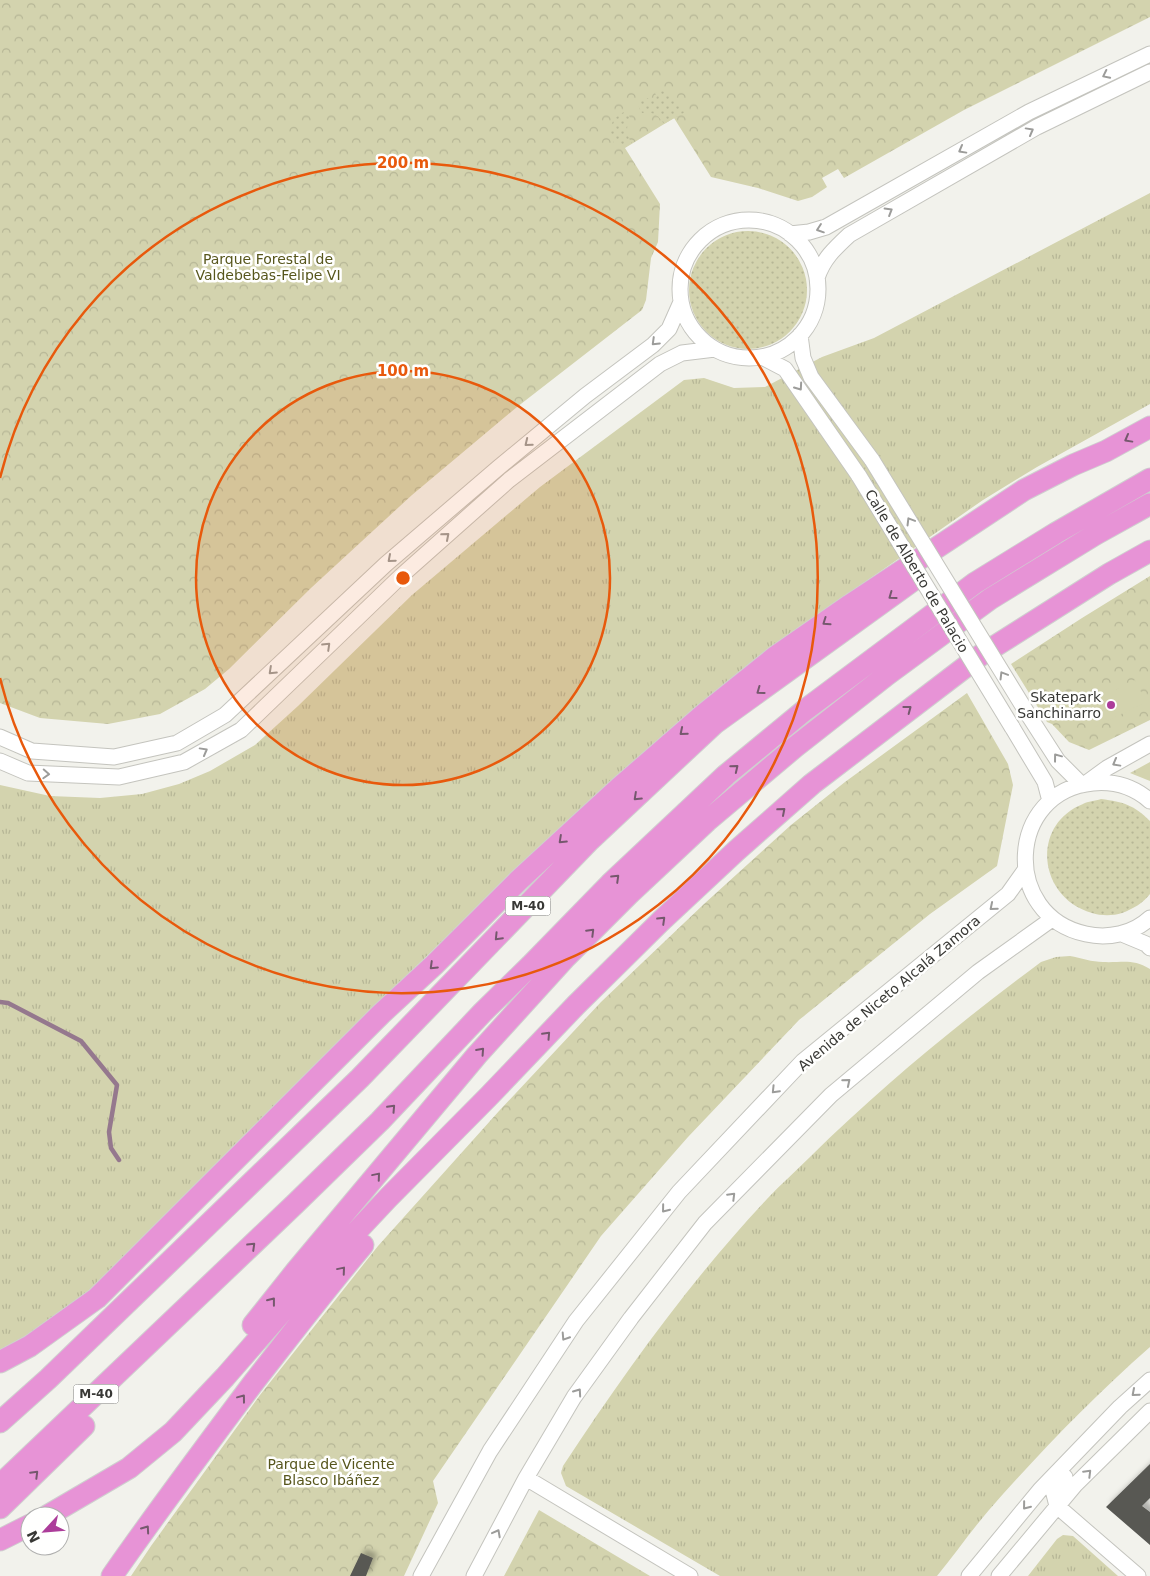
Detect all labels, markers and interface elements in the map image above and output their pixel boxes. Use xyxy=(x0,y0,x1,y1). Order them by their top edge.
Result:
one-way arrow xyxy=(1102,69,1111,80)
one-way arrow xyxy=(1025,128,1034,138)
one-way arrow xyxy=(958,144,967,154)
text: 200 m xyxy=(377,154,429,172)
one-way arrow xyxy=(883,208,892,218)
one-way arrow xyxy=(816,223,824,233)
park label: Parque Forestal de Valdebebas-Felipe VI xyxy=(195,251,341,283)
one-way arrow xyxy=(652,336,661,345)
text: 100 m xyxy=(377,362,429,380)
one-way arrow xyxy=(793,381,802,391)
one-way arrow xyxy=(1124,433,1133,443)
one-way arrow xyxy=(525,437,534,446)
street label: Calle de Alberto de Palacio xyxy=(862,487,972,655)
one-way arrow xyxy=(906,517,916,526)
one-way arrow xyxy=(440,533,449,541)
one-way arrow xyxy=(387,554,396,563)
centre of rings xyxy=(394,569,412,587)
one-way arrow xyxy=(888,590,897,599)
one-way arrow xyxy=(822,616,832,625)
one-way arrow xyxy=(321,643,330,652)
one-way arrow xyxy=(269,665,278,674)
one-way arrow xyxy=(1000,671,1010,680)
one-way arrow xyxy=(756,685,766,694)
place label: Skatepark Sanchinarro xyxy=(1017,689,1102,721)
marker: Skatepark Sanchinarro xyxy=(1105,699,1117,711)
one-way arrow xyxy=(902,706,912,715)
one-way arrow xyxy=(680,726,689,735)
one-way arrow xyxy=(199,747,208,757)
one-way arrow xyxy=(1054,754,1062,763)
one-way arrow xyxy=(1113,757,1122,767)
one-way arrow xyxy=(729,764,738,773)
one-way arrow xyxy=(42,769,50,780)
one-way arrow xyxy=(634,791,643,800)
one-way arrow xyxy=(776,808,785,817)
one-way arrow xyxy=(559,834,568,843)
one-way arrow xyxy=(610,875,619,884)
road number: M-40 xyxy=(506,896,550,916)
one-way arrow xyxy=(990,901,999,909)
street label: Avenida de Niceto Alcalá Zamora xyxy=(795,912,983,1074)
one-way arrow xyxy=(656,917,665,926)
one-way arrow xyxy=(586,929,595,938)
one-way arrow xyxy=(494,931,503,940)
one-way arrow xyxy=(430,960,439,969)
one-way arrow xyxy=(541,1032,550,1041)
one-way arrow xyxy=(475,1048,484,1057)
one-way arrow xyxy=(842,1078,851,1087)
one-way arrow xyxy=(772,1085,781,1094)
one-way arrow xyxy=(386,1104,395,1113)
one-way arrow xyxy=(371,1173,379,1182)
one-way arrow xyxy=(726,1193,735,1202)
one-way arrow xyxy=(662,1203,670,1212)
one-way arrow xyxy=(246,1243,255,1252)
one-way arrow xyxy=(336,1266,345,1275)
one-way arrow xyxy=(267,1298,275,1307)
one-way arrow xyxy=(562,1332,571,1341)
road number: M-40 xyxy=(74,1385,118,1404)
one-way arrow xyxy=(1131,1387,1140,1396)
one-way arrow xyxy=(572,1388,581,1398)
one-way arrow xyxy=(237,1395,245,1404)
park label: Parque de Vicente Blasco Ibáñez xyxy=(267,1456,395,1488)
one-way arrow xyxy=(29,1470,38,1479)
one-way arrow xyxy=(1082,1470,1091,1479)
one-way arrow xyxy=(1024,1500,1032,1509)
north arrow xyxy=(20,1506,70,1556)
one-way arrow xyxy=(140,1526,148,1535)
text: N xyxy=(24,1528,43,1545)
one-way arrow xyxy=(491,1529,501,1538)

